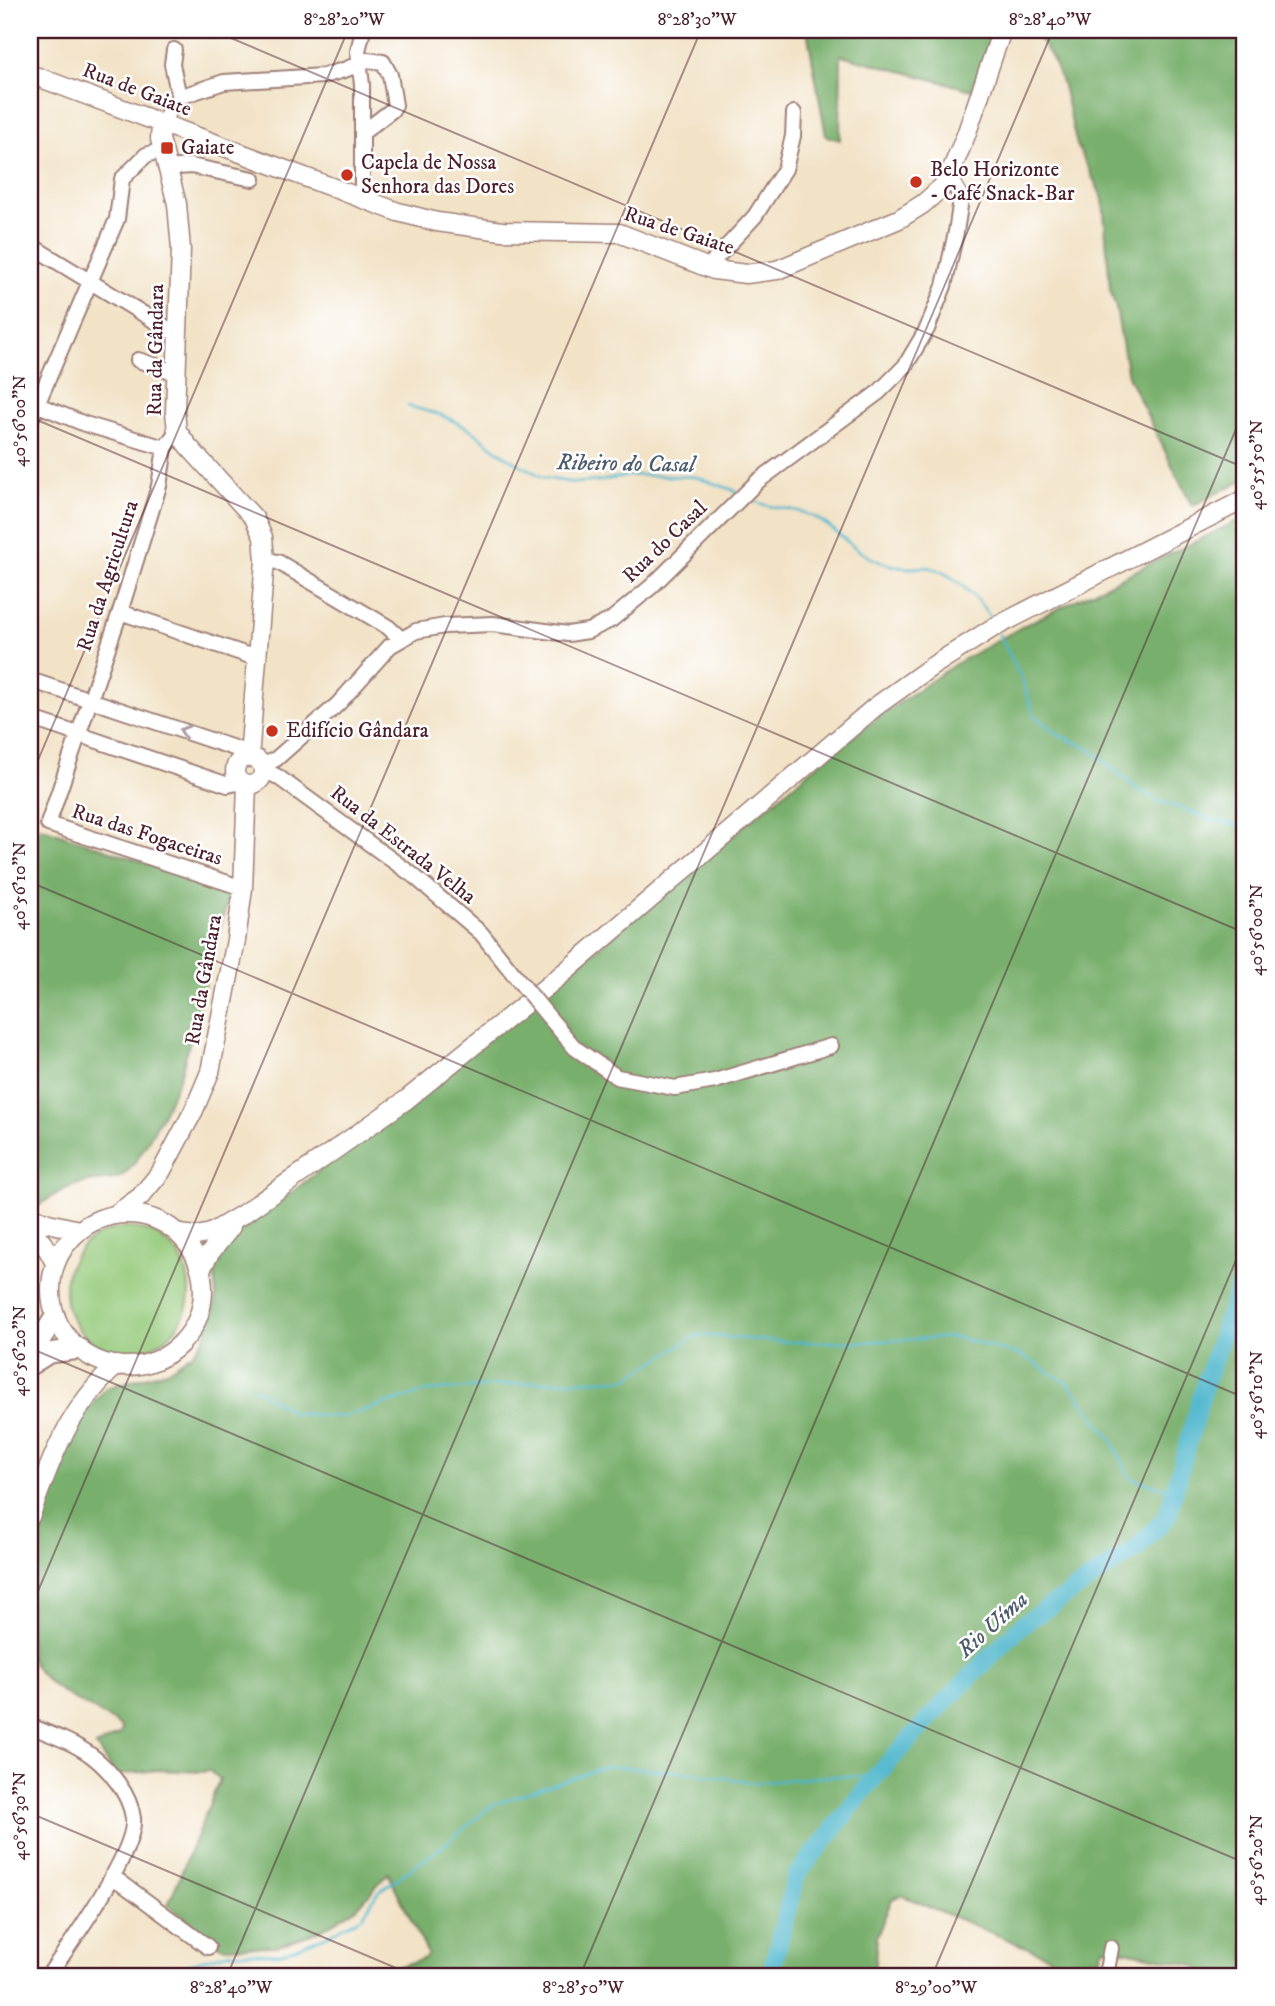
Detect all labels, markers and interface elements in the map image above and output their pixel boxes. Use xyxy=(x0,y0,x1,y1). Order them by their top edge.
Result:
text: 8°28'20"W xyxy=(303,9,385,31)
text: 8°28'30"W xyxy=(657,9,737,31)
text: 8°28'40"W xyxy=(1009,9,1092,31)
street label: Rua de Gaiate xyxy=(79,57,195,123)
place label: Gaiate xyxy=(181,135,235,161)
marker: Gaiate xyxy=(159,140,175,156)
place label: Capela de Nossa Senhora das Dores xyxy=(361,150,514,200)
place label: Belo Horizonte - Café Snack-Bar xyxy=(930,157,1075,207)
marker: Capela de Nossa Senhora das Dores xyxy=(339,167,355,183)
marker: Belo Horizonte - Café Snack-Bar xyxy=(908,174,924,190)
street label: Rua de Gaiate xyxy=(620,201,738,261)
street label: Rua da Gândara xyxy=(142,284,170,416)
text: 40°56'00"N xyxy=(9,375,31,467)
text: 40°55'50"N xyxy=(1246,419,1268,510)
water label: Ribeiro do Casal xyxy=(556,448,697,480)
street label: Rua do Casal xyxy=(617,495,713,589)
street label: Rua da Agricultura xyxy=(71,497,145,655)
place label: Edifício Gândara xyxy=(286,718,429,744)
marker: Edifício Gândara xyxy=(264,723,280,739)
one-way arrow xyxy=(179,725,191,739)
street label: Rua da Estrada Velha xyxy=(325,780,481,910)
street label: Rua das Fogaceiras xyxy=(68,798,226,872)
text: 40°56'10"N xyxy=(9,841,31,930)
text: 40°56'00"N xyxy=(1246,884,1268,976)
street label: Rua da Gândara xyxy=(180,913,228,1047)
text: 40°56'20"N xyxy=(9,1305,31,1396)
text: 40°56'10"N xyxy=(1246,1350,1268,1439)
water label: Rio Uíma xyxy=(951,1586,1034,1665)
text: 40°56'30"N xyxy=(9,1771,31,1860)
text: 40°56'20"N xyxy=(1246,1814,1268,1905)
text: 8°28'40"W xyxy=(190,1977,273,1999)
text: 8°28'50"W xyxy=(542,1977,624,1999)
text: 8°29'00"W xyxy=(895,1977,978,1999)

